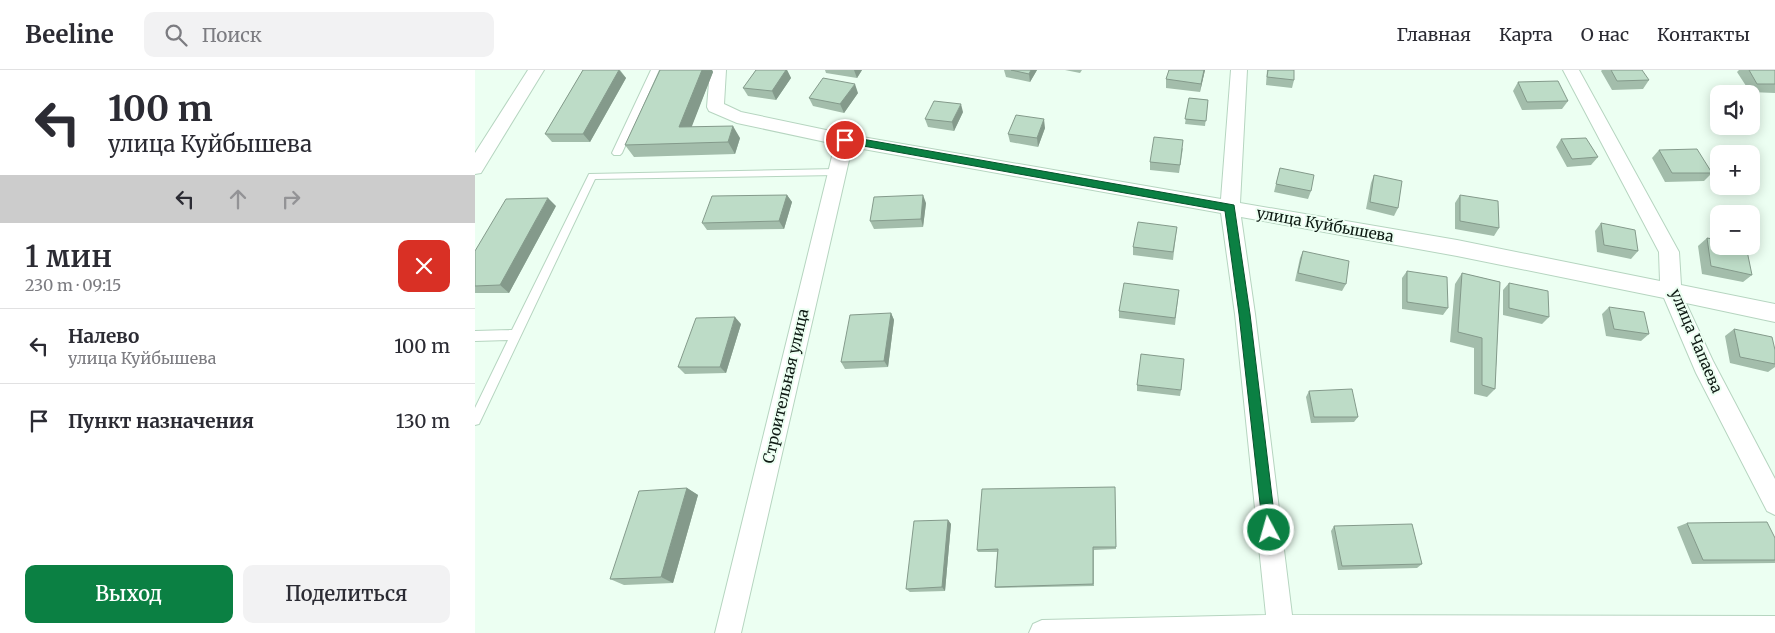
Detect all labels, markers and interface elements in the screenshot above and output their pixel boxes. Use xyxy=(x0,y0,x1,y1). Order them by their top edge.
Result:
search box xyxy=(144,12,494,57)
text: Beeline xyxy=(25,19,114,50)
icon: search xyxy=(162,21,190,49)
text: Поиск xyxy=(202,23,262,47)
text: Главная xyxy=(1396,23,1471,46)
text: Карта xyxy=(1499,23,1553,46)
text: О нас xyxy=(1581,23,1629,46)
text: Контакты xyxy=(1657,23,1750,46)
map controls xyxy=(1710,85,1760,255)
button: sound xyxy=(1710,85,1760,135)
text: 100 m xyxy=(108,87,213,131)
icon: left xyxy=(25,90,90,155)
pin xyxy=(824,119,866,161)
icon: arrive xyxy=(831,126,859,154)
text: улица Куйбышева xyxy=(108,130,312,158)
button: + xyxy=(1710,145,1760,195)
icon: left xyxy=(171,185,199,213)
icon: ahead xyxy=(224,185,252,213)
icon: right xyxy=(277,185,305,213)
street label: улица Куйбышева xyxy=(1255,203,1395,246)
button: − xyxy=(1710,205,1760,255)
text: 1 мин xyxy=(25,237,112,275)
button: close xyxy=(398,240,450,292)
text: 230 m · 09:15 xyxy=(25,275,121,295)
street label: улица Чапаева xyxy=(1666,286,1727,396)
street label: Строительная улица xyxy=(758,307,813,465)
text: Налево xyxy=(68,324,139,348)
icon: left xyxy=(25,332,53,360)
text: 100 m xyxy=(394,334,450,358)
text: улица Куйбышева xyxy=(68,348,216,368)
icon: arrive xyxy=(25,407,53,435)
text: Пункт назначения xyxy=(68,409,254,433)
text: 130 m xyxy=(396,409,450,433)
position arrow xyxy=(1242,503,1294,555)
button: Выход xyxy=(25,565,233,623)
button: Поделиться xyxy=(243,565,450,623)

